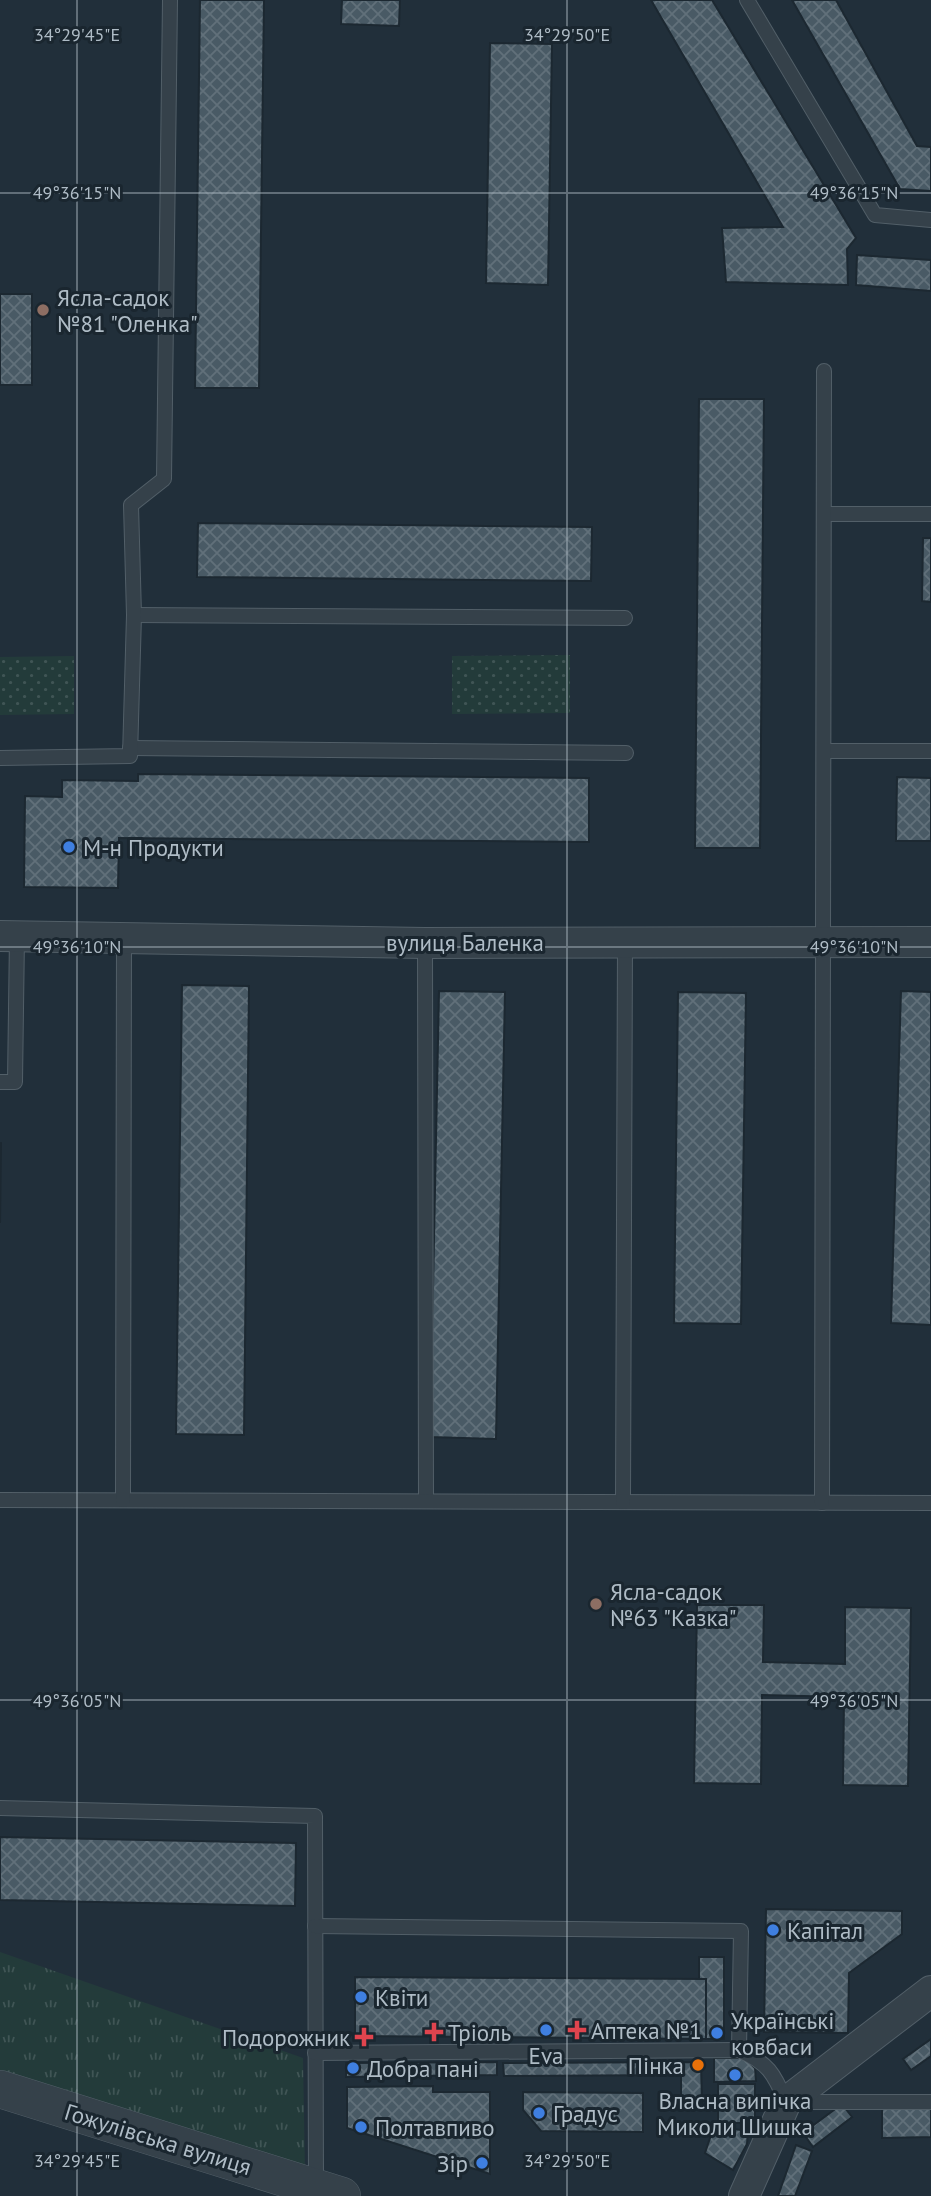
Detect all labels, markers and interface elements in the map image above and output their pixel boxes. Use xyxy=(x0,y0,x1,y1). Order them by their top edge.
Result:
text: 34°29'45"E xyxy=(34,23,120,46)
text: 34°29'50"E xyxy=(524,23,610,46)
text: 49°36'15"N xyxy=(33,181,121,204)
text: 49°36'15"N xyxy=(810,181,898,204)
place label: Ясла-садок №81 "Оленка" xyxy=(57,283,198,338)
marker: Ясла-садок №81 "Оленка" xyxy=(35,302,51,318)
place label: М-н Продукти xyxy=(83,833,224,862)
marker: М-н Продукти xyxy=(61,839,77,855)
street label: вулиця Баленка xyxy=(386,928,544,957)
text: 49°36'10"N xyxy=(33,935,121,958)
text: 49°36'10"N xyxy=(810,935,898,958)
place label: Ясла-садок №63 "Казка" xyxy=(610,1577,737,1632)
marker: Ясла-садок №63 "Казка" xyxy=(588,1596,604,1612)
text: 49°36'05"N xyxy=(33,1689,121,1712)
text: 49°36'05"N xyxy=(810,1689,898,1712)
place label: Капітал xyxy=(787,1916,863,1945)
marker: Капітал xyxy=(765,1922,781,1938)
place label: Квіти xyxy=(375,1983,428,2012)
marker: Квіти xyxy=(353,1989,369,2005)
place label: Українські ковбаси xyxy=(731,2006,834,2061)
place label: Аптека №1 xyxy=(591,2016,702,2045)
place label: Тріоль xyxy=(448,2018,511,2047)
marker: Eva xyxy=(538,2022,554,2038)
marker: Аптека №1 xyxy=(569,2022,585,2038)
place label: Подорожник xyxy=(222,2023,350,2052)
marker: Тріоль xyxy=(426,2024,442,2040)
marker: Українські ковбаси xyxy=(709,2025,725,2041)
marker: Подорожник xyxy=(356,2029,372,2045)
place label: Eva xyxy=(529,2041,563,2070)
place label: Пінка xyxy=(628,2051,684,2080)
place label: Добра пані xyxy=(367,2054,479,2083)
marker: Пінка xyxy=(690,2057,706,2073)
marker: Добра пані xyxy=(345,2060,361,2076)
marker: Власна випічка Миколи Шишка xyxy=(727,2067,743,2083)
place label: Власна випічка Миколи Шишка xyxy=(657,2086,813,2141)
street label: Гожулівська вулиця xyxy=(61,2097,255,2181)
place label: Градус xyxy=(553,2099,618,2128)
marker: Градус xyxy=(531,2105,547,2121)
place label: Полтавпиво xyxy=(375,2113,495,2142)
marker: Полтавпиво xyxy=(353,2119,369,2135)
text: 34°29'45"E xyxy=(34,2149,120,2172)
place label: Зір xyxy=(437,2149,468,2178)
text: 34°29'50"E xyxy=(524,2149,610,2172)
marker: Зір xyxy=(474,2155,490,2171)

